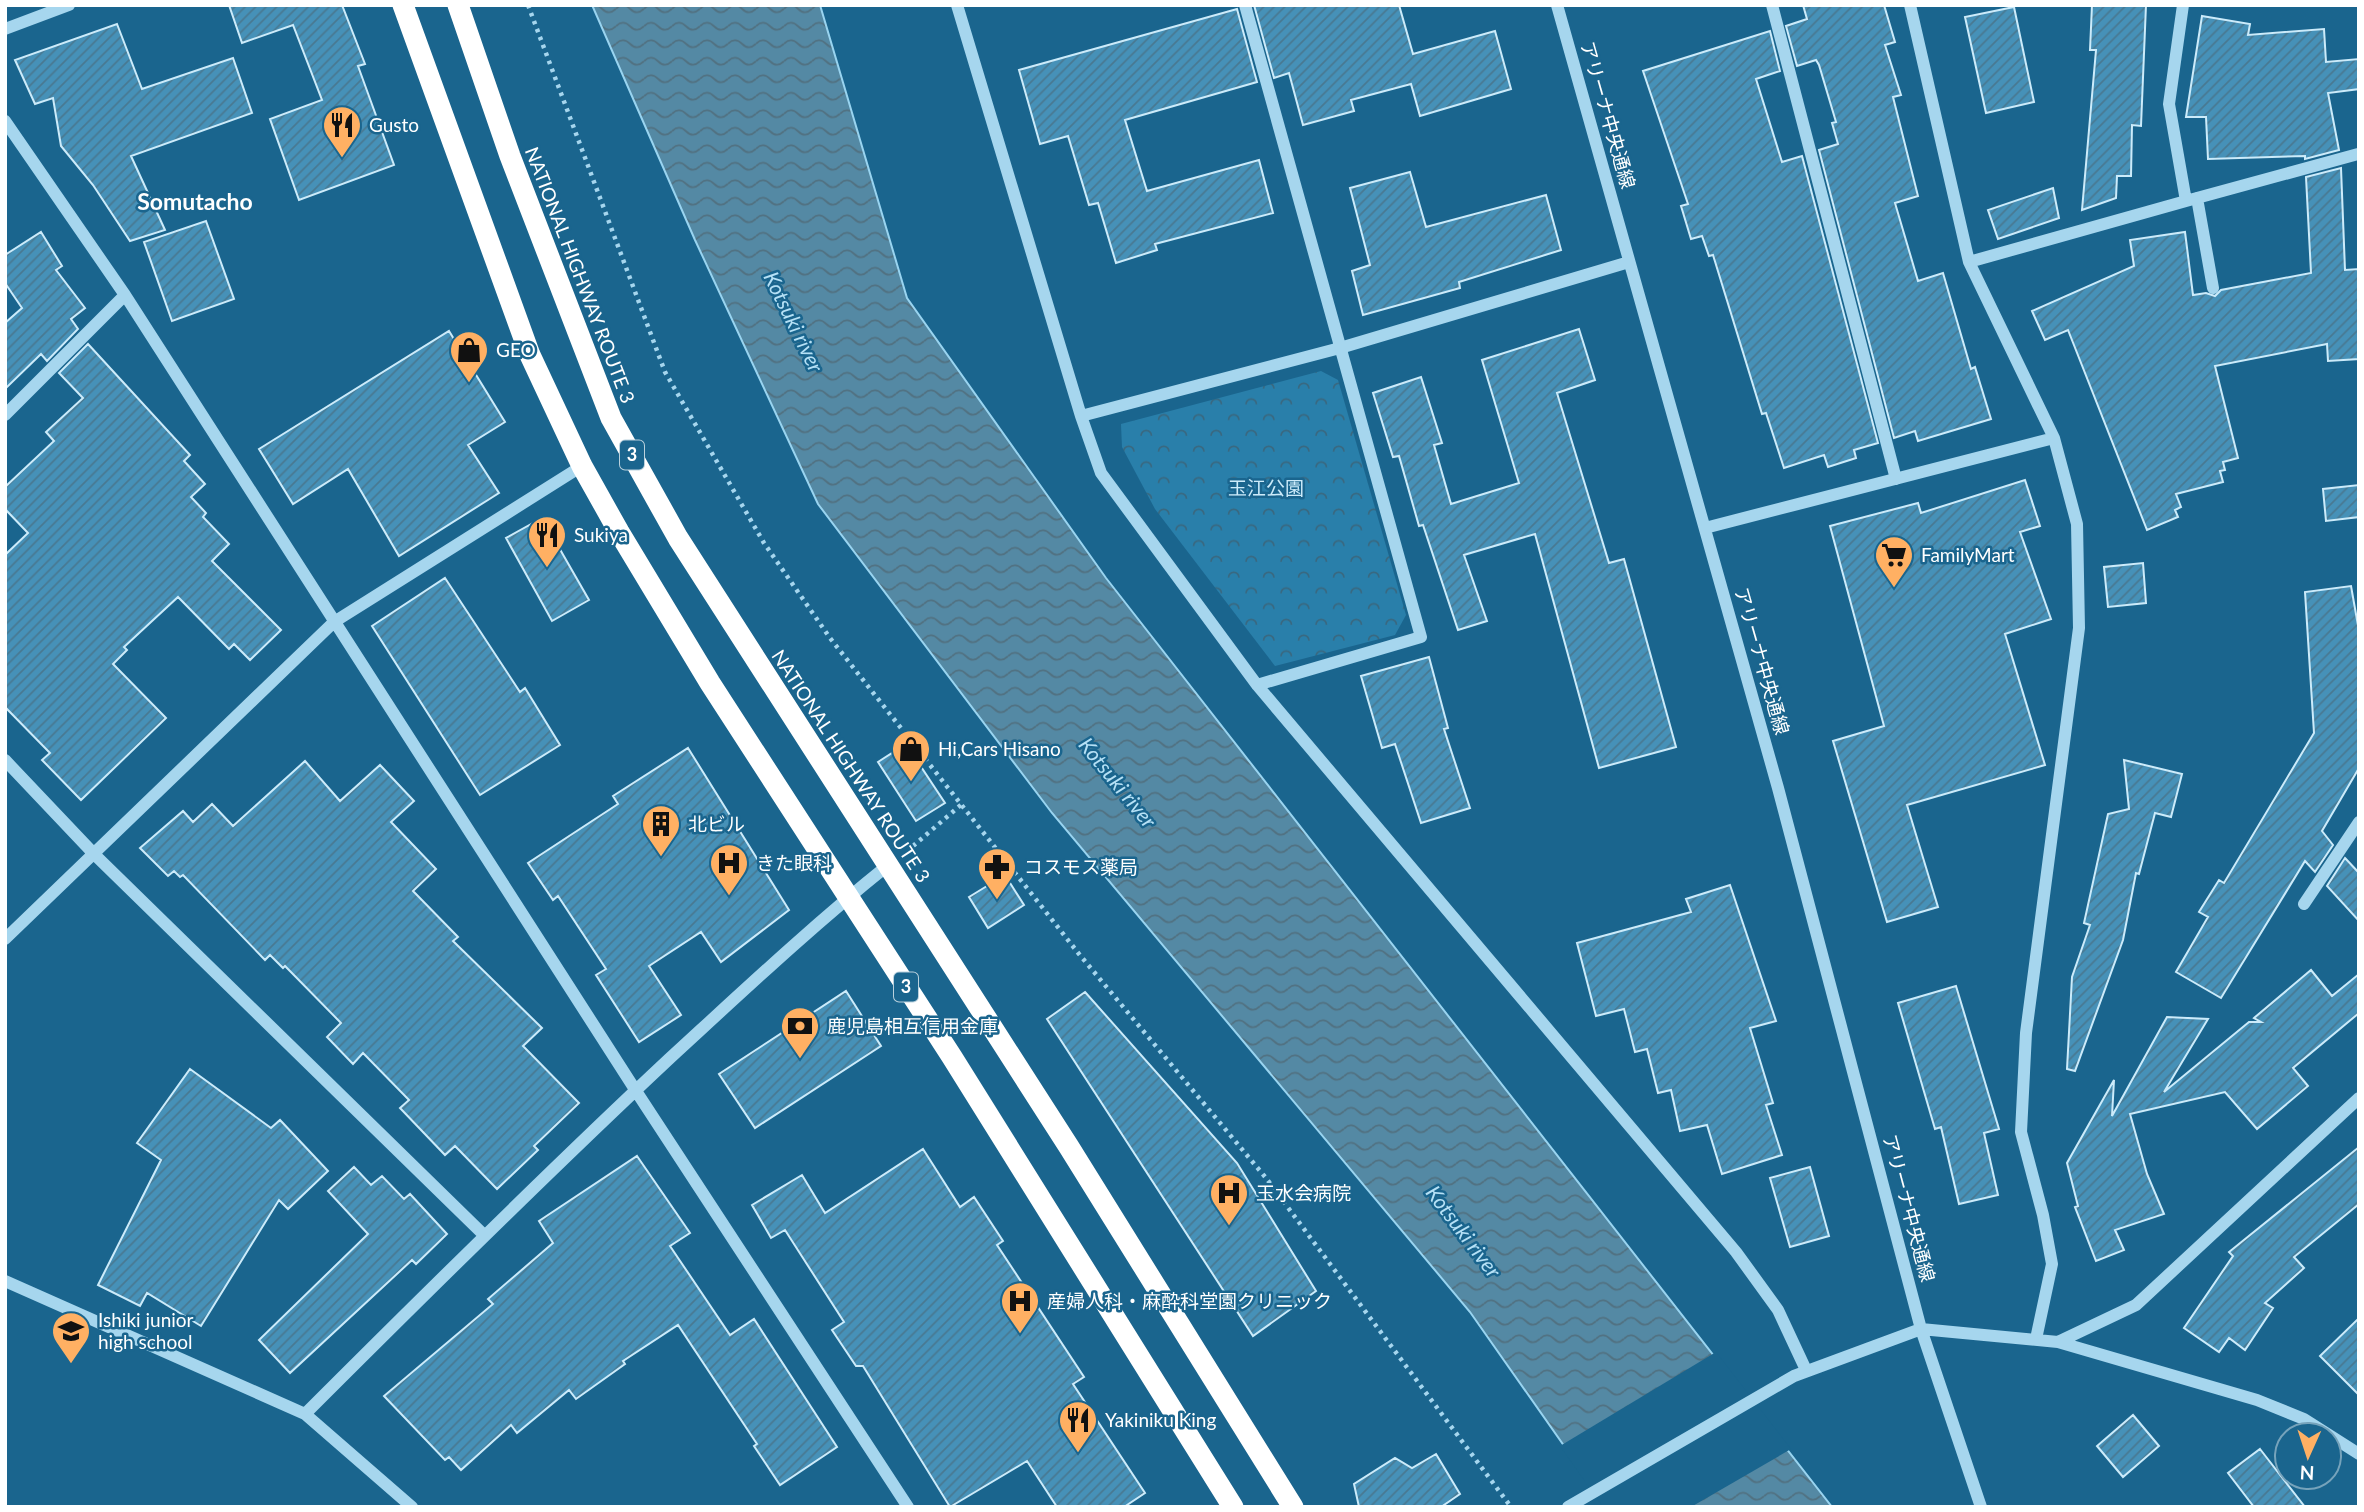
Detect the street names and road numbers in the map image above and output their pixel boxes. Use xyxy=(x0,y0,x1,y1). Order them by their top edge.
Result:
street label: アリーナ中央通線 xyxy=(1576,39,1640,191)
street label: NATIONAL HIGHWAY ROUTE 3 xyxy=(521,143,640,406)
road number: 3 xyxy=(620,440,644,470)
street label: アリーナ中央通線 xyxy=(1730,585,1794,737)
street label: NATIONAL HIGHWAY ROUTE 3 xyxy=(767,645,935,886)
road number: 3 xyxy=(894,972,918,1002)
street label: アリーナ中央通線 xyxy=(1879,1131,1940,1284)

